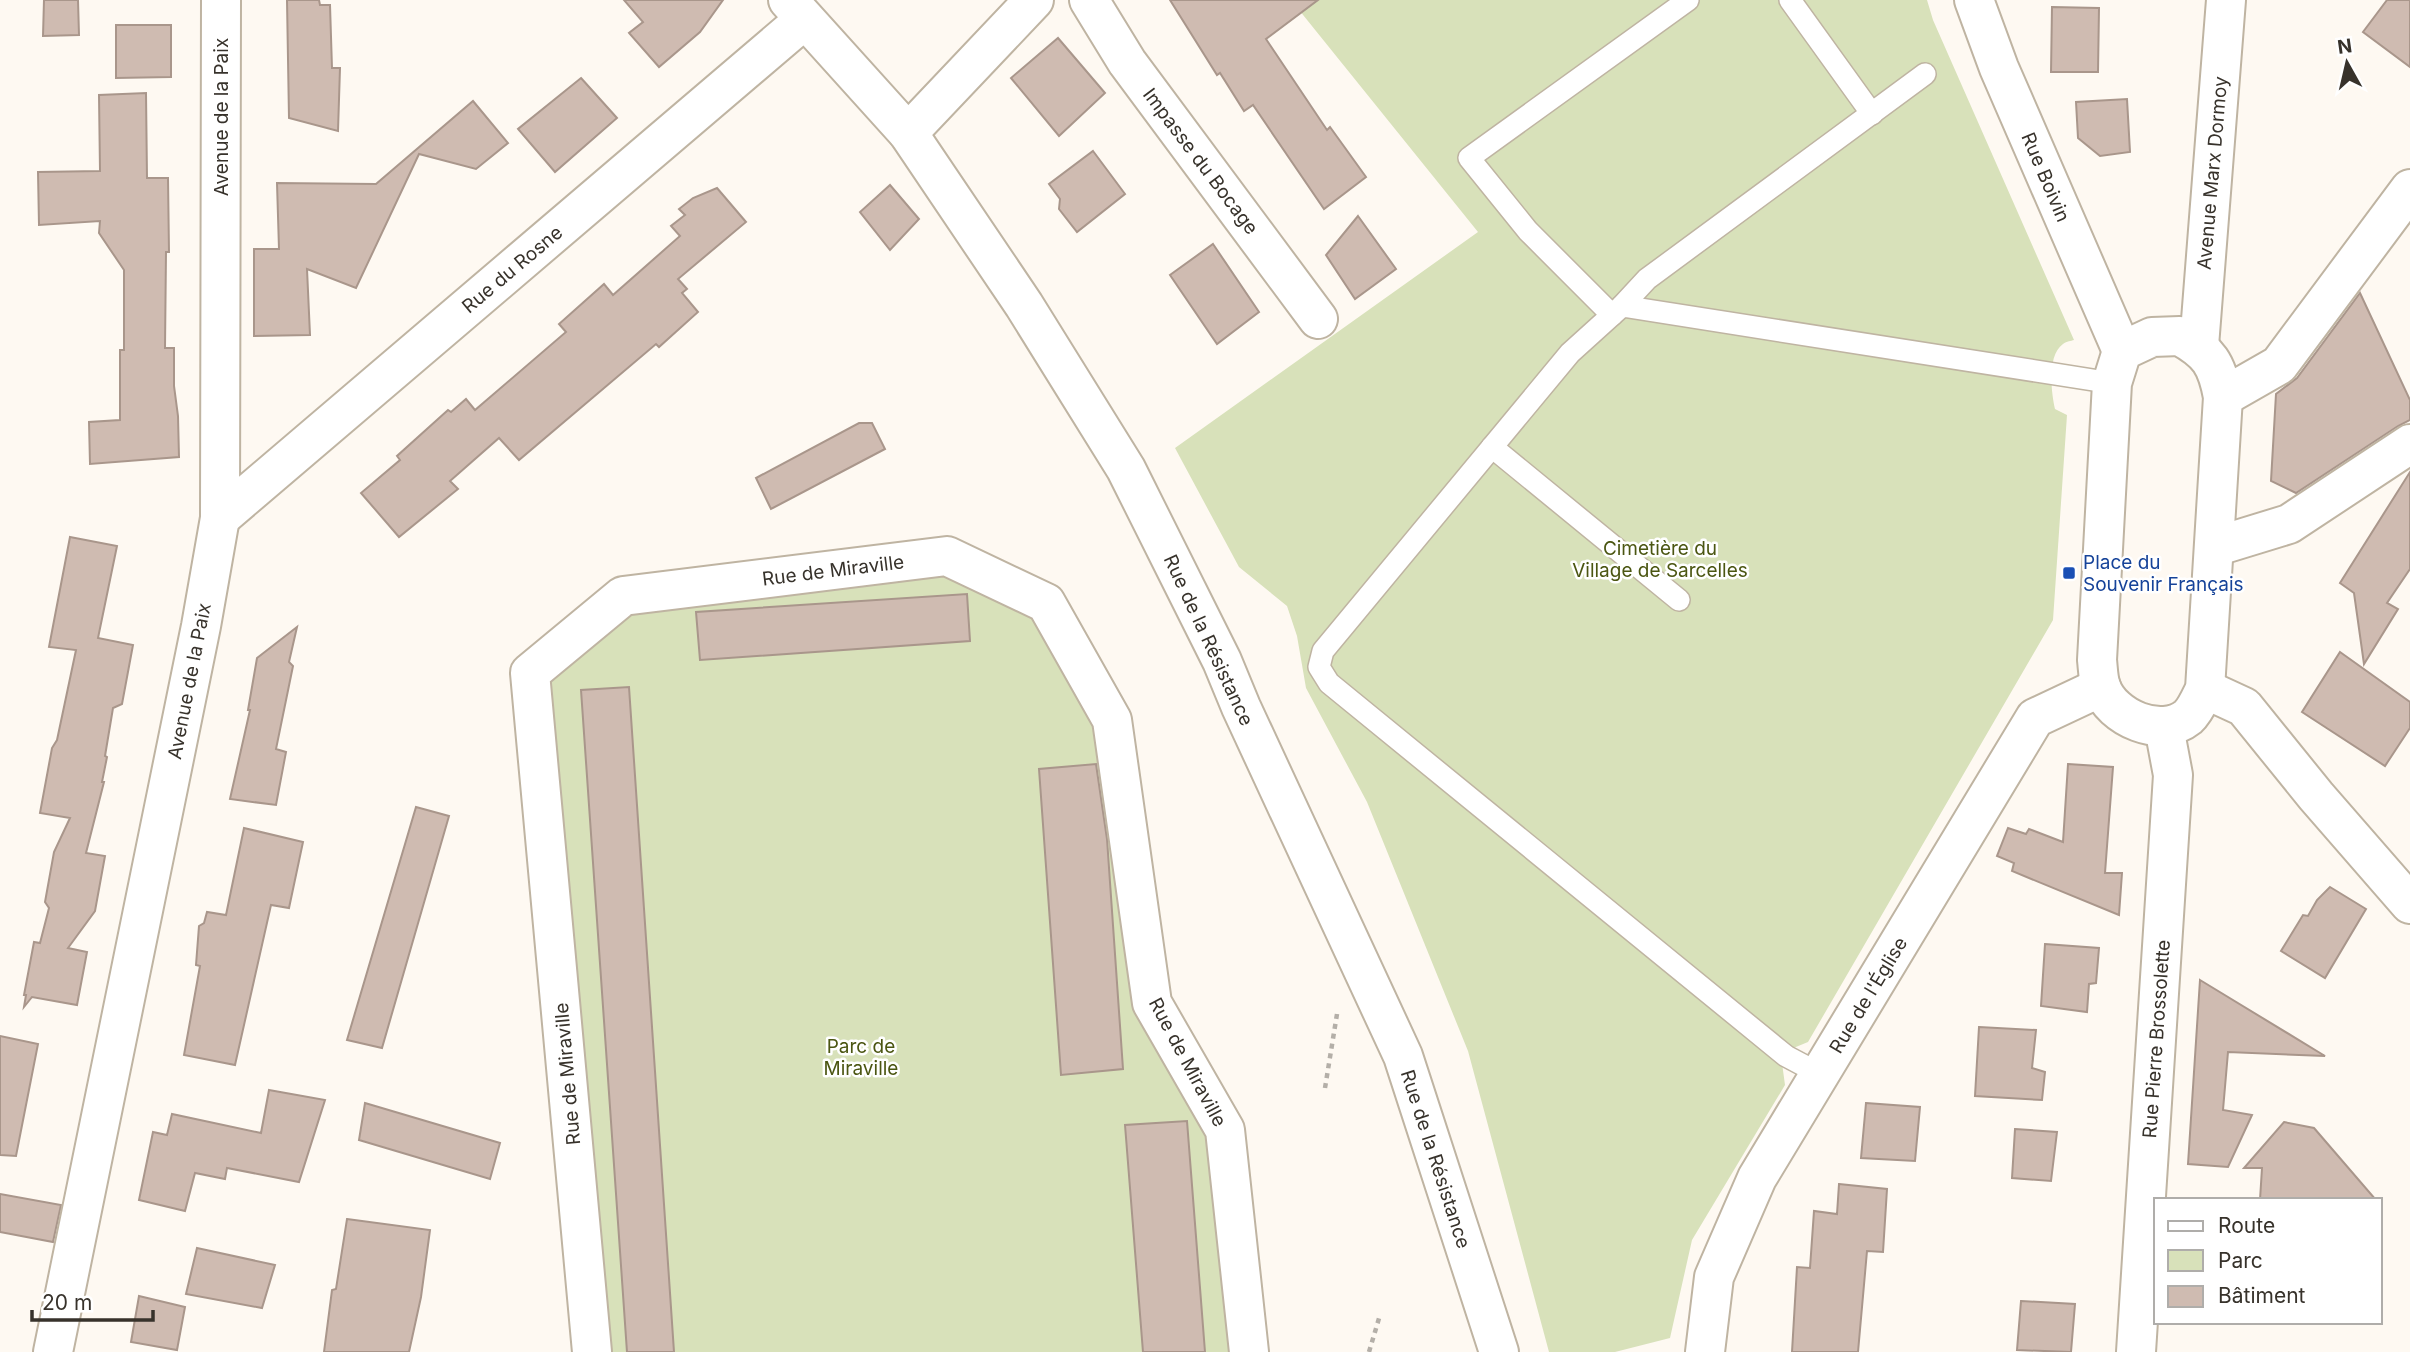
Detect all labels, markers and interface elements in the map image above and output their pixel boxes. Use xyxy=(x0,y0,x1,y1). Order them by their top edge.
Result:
north arrow xyxy=(2312,28,2382,98)
text: N xyxy=(2336,34,2353,59)
street label: Avenue de la Paix xyxy=(210,38,233,196)
street label: Avenue Marx Dormoy xyxy=(2193,75,2232,271)
street label: Impasse du Bocage xyxy=(1138,84,1263,239)
street label: Rue Boivin xyxy=(2016,129,2075,225)
street label: Rue du Rosne xyxy=(458,221,567,318)
park label: Cimetière du Village de Sarcelles xyxy=(1572,537,1748,582)
street label: Rue de Miraville xyxy=(761,550,905,591)
street label: Rue de la Résistance xyxy=(1159,551,1258,730)
place label: Place du Souvenir Français xyxy=(2083,551,2244,596)
marker: Place du Souvenir Français xyxy=(2061,565,2077,581)
street label: Avenue de la Paix xyxy=(163,601,216,761)
street label: Rue de l'Église xyxy=(1824,932,1912,1058)
street label: Rue Pierre Brossolette xyxy=(2138,939,2175,1139)
street label: Rue de Miraville xyxy=(1144,994,1231,1131)
street label: Rue de Miraville xyxy=(550,1002,585,1146)
park label: Parc de Miraville xyxy=(824,1035,898,1080)
street label: Rue de la Résistance xyxy=(1396,1067,1475,1251)
legend xyxy=(2154,1198,2382,1324)
text: Route xyxy=(2218,1213,2275,1238)
text: Parc xyxy=(2218,1248,2263,1273)
scale bar xyxy=(32,1278,152,1322)
text: Bâtiment xyxy=(2218,1283,2306,1308)
text: 20 m xyxy=(42,1290,92,1315)

